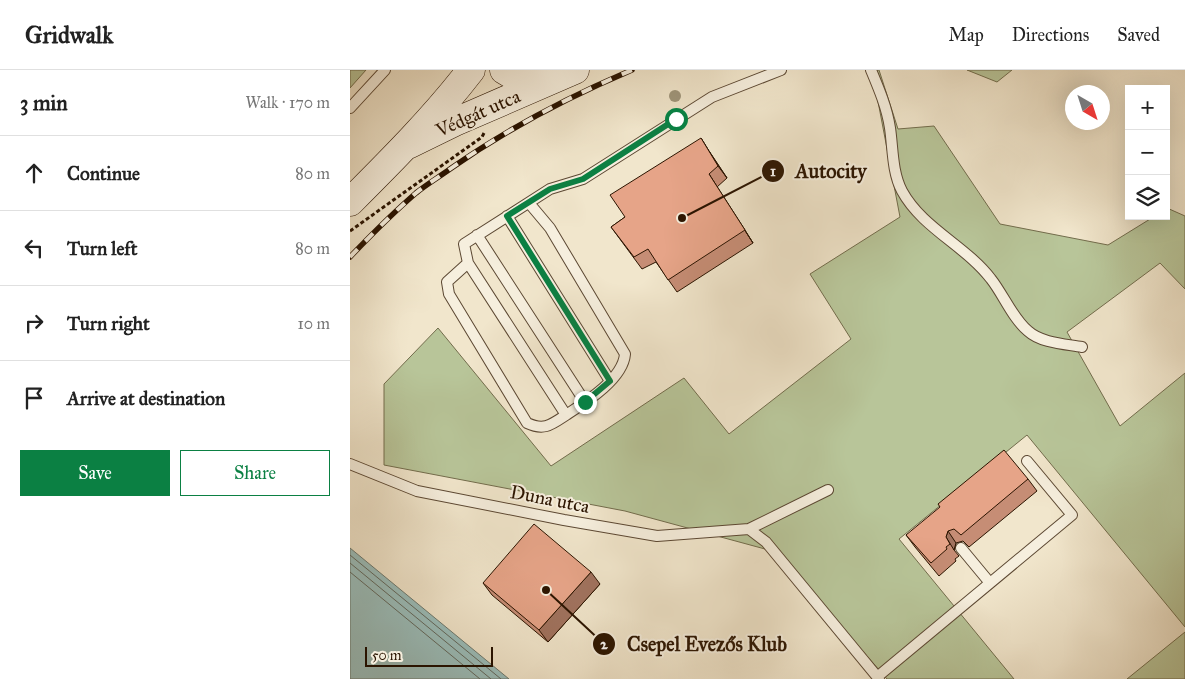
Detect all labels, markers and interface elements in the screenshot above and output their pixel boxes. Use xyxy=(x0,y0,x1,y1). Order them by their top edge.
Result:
text: Gridwalk xyxy=(25,20,113,50)
text: Map xyxy=(948,24,984,46)
text: Directions xyxy=(1012,24,1089,46)
text: Saved xyxy=(1117,24,1160,46)
street label: Védgát utca xyxy=(431,84,525,143)
north arrow xyxy=(1065,85,1110,130)
map controls xyxy=(1125,85,1170,220)
button: + xyxy=(1125,85,1170,130)
text: 3 min xyxy=(20,90,68,116)
text: Walk · 170 m xyxy=(246,93,330,112)
route start xyxy=(665,108,688,131)
button: − xyxy=(1125,130,1170,175)
callout: Autocity xyxy=(760,153,877,188)
icon: ahead xyxy=(20,159,48,187)
text: Autocity xyxy=(793,159,868,184)
text: Continue xyxy=(67,162,140,185)
text: 1 xyxy=(770,162,776,180)
text: 80 m xyxy=(295,164,330,183)
button: layers xyxy=(1125,175,1170,220)
icon: left xyxy=(20,234,48,262)
text: Turn left xyxy=(67,237,137,260)
text: 80 m xyxy=(295,239,330,258)
icon: right xyxy=(20,309,48,337)
text: Turn right xyxy=(67,312,150,335)
text: 10 m xyxy=(298,314,330,333)
icon: arrive xyxy=(20,384,48,412)
text: Arrive at destination xyxy=(67,387,225,410)
route end xyxy=(574,391,597,414)
button: Save xyxy=(20,450,170,496)
button: Share xyxy=(180,450,330,496)
street label: Duna utca xyxy=(508,480,593,518)
callout: Csepel Evezős Klub xyxy=(592,626,797,661)
text: Csepel Evezős Klub xyxy=(627,632,787,657)
text: 2 xyxy=(600,635,608,653)
scale bar xyxy=(365,644,492,667)
text: 50 m xyxy=(372,647,401,664)

